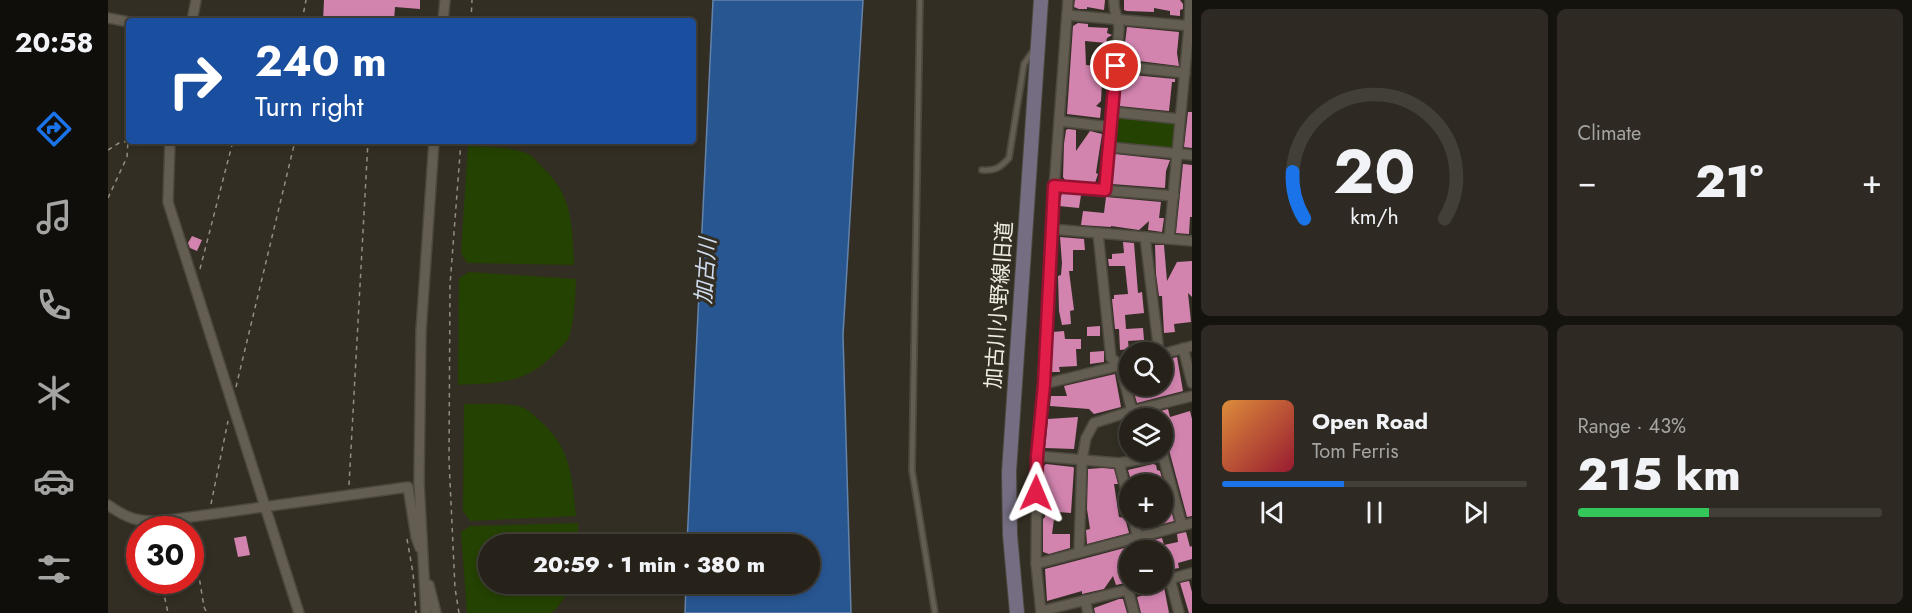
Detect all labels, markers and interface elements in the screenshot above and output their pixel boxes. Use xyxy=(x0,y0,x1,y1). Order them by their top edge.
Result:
text: 20:58 xyxy=(15,23,93,62)
text: 240 m xyxy=(255,31,387,92)
pin xyxy=(1090,40,1141,91)
icon: right xyxy=(156,42,234,120)
icon: arrive xyxy=(1099,49,1132,82)
text: Turn right xyxy=(255,87,363,126)
icon: directions xyxy=(33,108,75,150)
text: Climate xyxy=(1578,119,1641,148)
text: 20 xyxy=(1333,126,1415,216)
text: 21° xyxy=(1695,149,1763,214)
text: − xyxy=(1578,158,1597,205)
text: + xyxy=(1862,158,1882,205)
icon: music xyxy=(33,196,75,238)
text: km/h xyxy=(1350,202,1398,233)
street label: 加古川小野線旧道 xyxy=(978,220,1020,390)
water label: 加古川 xyxy=(687,235,723,305)
icon: phone xyxy=(33,284,75,326)
map controls xyxy=(1119,342,1173,594)
button: search xyxy=(1119,342,1173,396)
icon: climate xyxy=(33,372,75,414)
text: Open Road xyxy=(1312,405,1428,437)
button: layers xyxy=(1119,408,1173,462)
text: Range · 43% xyxy=(1578,412,1686,441)
text: Tom Ferris xyxy=(1312,437,1399,466)
text: 215 km xyxy=(1578,442,1741,507)
icon: car xyxy=(33,460,75,502)
position arrow xyxy=(1004,461,1068,525)
button: + xyxy=(1119,474,1173,528)
icon: previous xyxy=(1256,496,1289,529)
icon: pause xyxy=(1358,496,1391,529)
icon: next xyxy=(1459,496,1492,529)
speed limit sign: 30 xyxy=(126,516,204,594)
button: − xyxy=(1119,540,1173,594)
icon: filters xyxy=(33,548,75,590)
text: 20:59 · 1 min · 380 m xyxy=(533,548,765,580)

